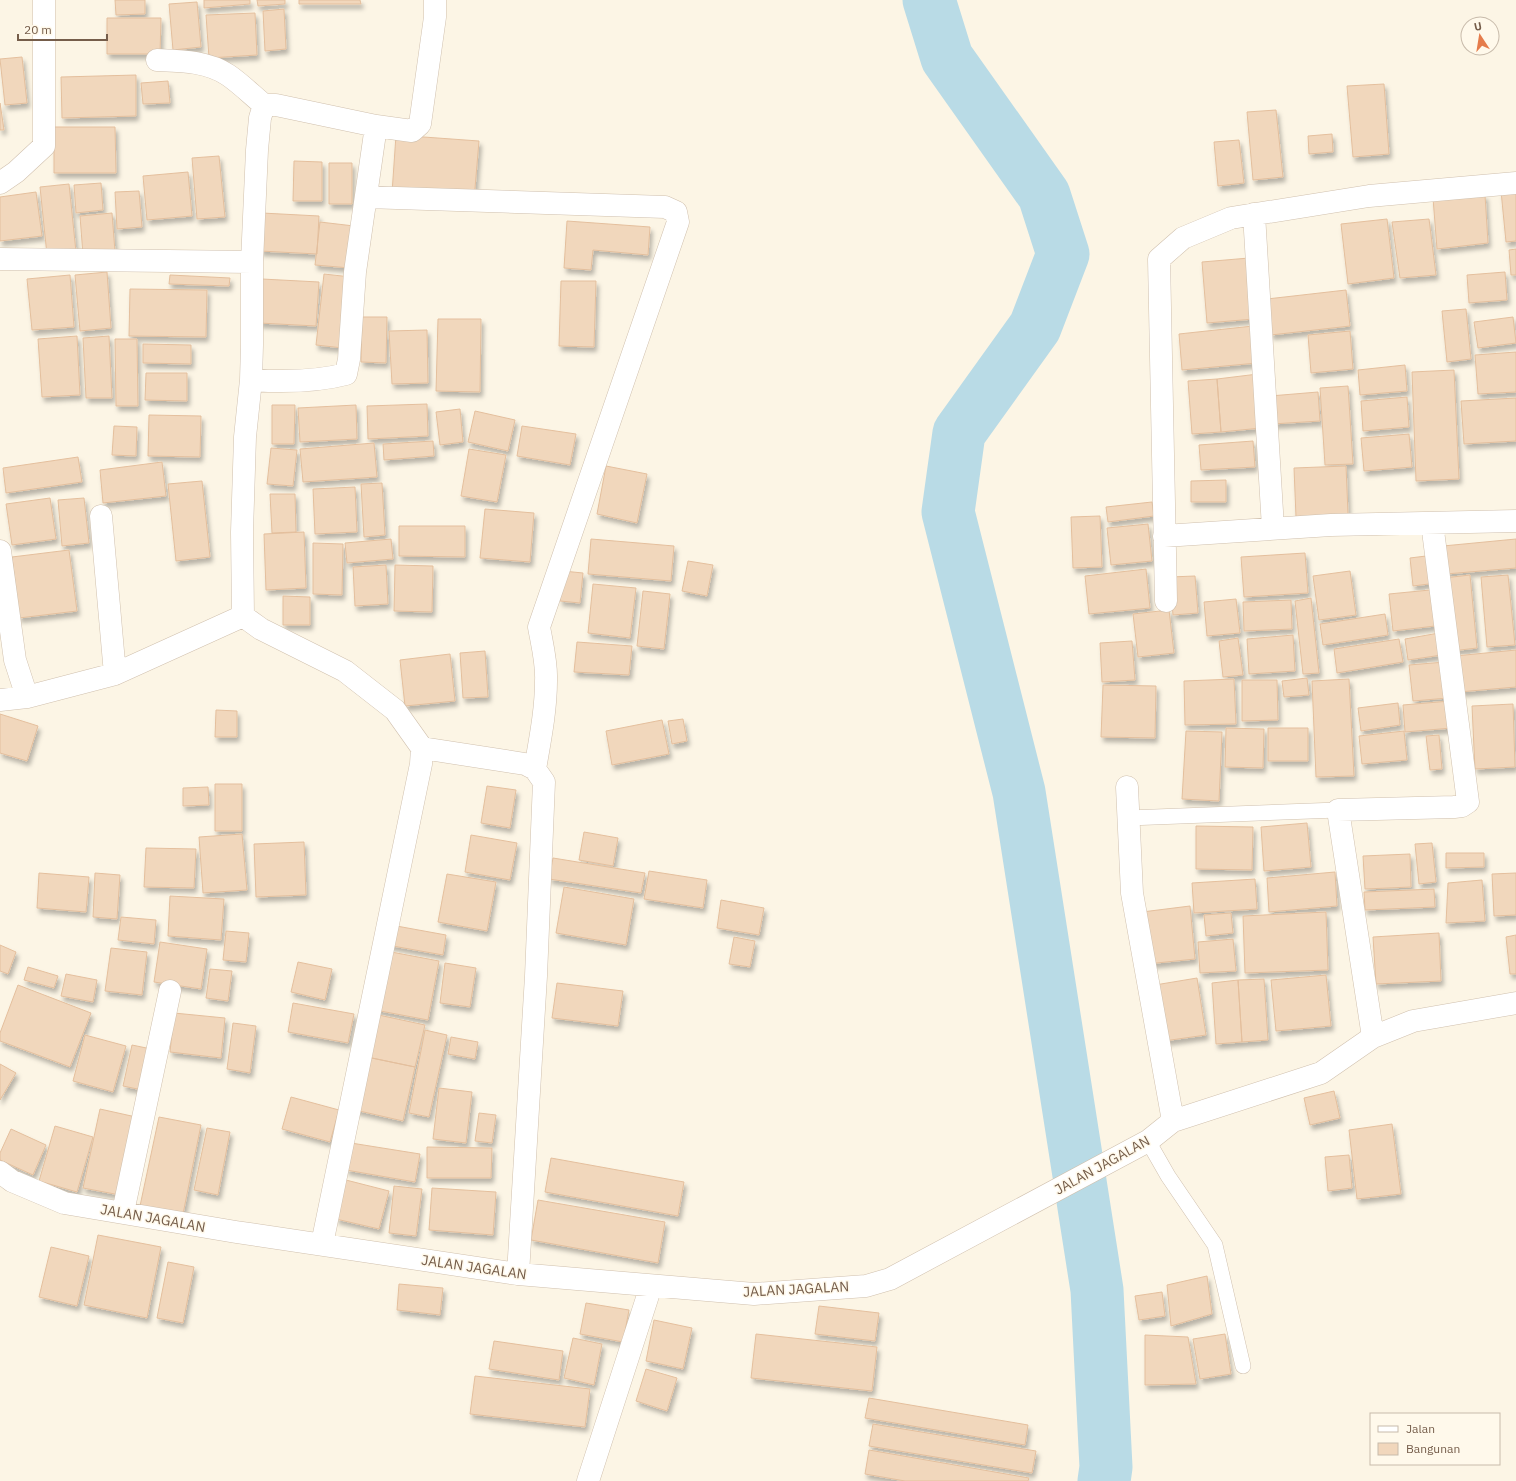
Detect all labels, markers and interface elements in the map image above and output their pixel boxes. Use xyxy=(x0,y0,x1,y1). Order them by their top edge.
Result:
scale bar xyxy=(18,16,107,42)
north arrow xyxy=(1460,16,1500,56)
text: U xyxy=(1473,19,1483,34)
text: 20 m xyxy=(24,22,52,37)
street label: JALAN JAGALAN xyxy=(1051,1131,1153,1199)
street label: JALAN JAGALAN xyxy=(99,1200,207,1236)
street label: JALAN JAGALAN xyxy=(420,1251,528,1283)
street label: JALAN JAGALAN xyxy=(743,1277,849,1301)
legend xyxy=(1370,1413,1500,1465)
text: Jalan xyxy=(1406,1421,1435,1436)
text: Bangunan xyxy=(1406,1441,1460,1456)

